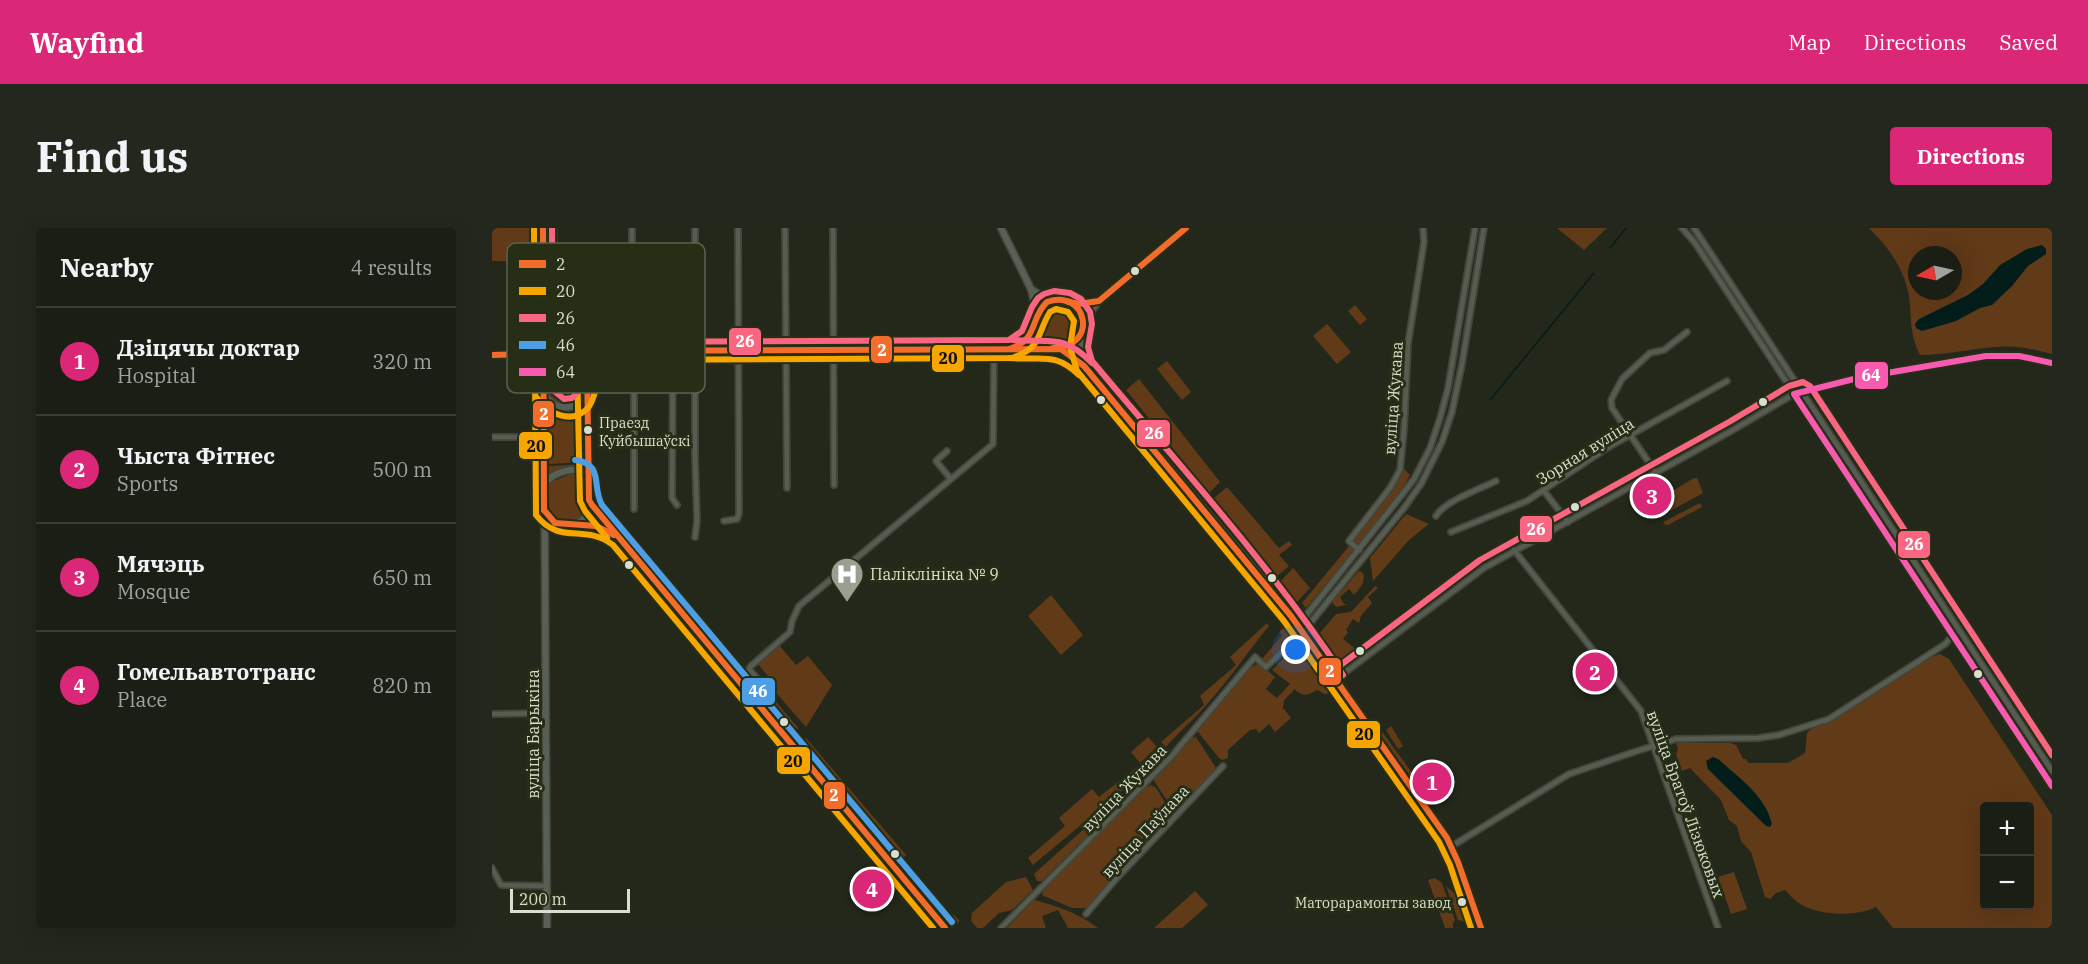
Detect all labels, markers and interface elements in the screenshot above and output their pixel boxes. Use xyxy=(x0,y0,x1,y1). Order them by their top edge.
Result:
text: Wayfind xyxy=(30,24,144,61)
text: Map xyxy=(1788,28,1831,56)
text: Directions xyxy=(1864,28,1966,56)
text: Saved xyxy=(1999,28,2058,56)
button: Directions xyxy=(1890,127,2052,185)
text: Find us xyxy=(36,129,188,184)
legend xyxy=(507,243,705,393)
north arrow xyxy=(1908,246,1962,300)
text: Nearby xyxy=(60,250,154,284)
text: 4 results xyxy=(351,254,432,281)
text: 2 xyxy=(556,254,566,274)
unlabelled marker xyxy=(1129,265,1141,277)
text: 20 xyxy=(556,281,575,301)
text: 26 xyxy=(556,308,575,328)
line badge: 26 xyxy=(728,327,762,356)
text: 26 xyxy=(735,331,755,351)
text: Дзіцячы доктар xyxy=(117,333,300,362)
text: 46 xyxy=(556,335,575,355)
line badge: 2 xyxy=(870,335,893,364)
text: 2 xyxy=(877,340,887,360)
street label: вуліца Жукава xyxy=(1379,340,1407,455)
line badge: 20 xyxy=(931,344,965,373)
text: 1 xyxy=(74,348,86,375)
text: 320 m xyxy=(372,348,432,375)
text: 20 xyxy=(938,348,958,368)
line badge: 64 xyxy=(1854,361,1889,390)
text: Hospital xyxy=(117,362,196,389)
text: 64 xyxy=(556,362,575,382)
text: 64 xyxy=(1861,365,1881,385)
unlabelled marker xyxy=(1095,394,1107,406)
unlabelled marker xyxy=(1757,396,1769,408)
line badge: 2 xyxy=(532,400,555,428)
text: 2 xyxy=(539,404,549,424)
street label: Зорная вуліца xyxy=(1532,413,1638,489)
place label: Праезд Куйбышаўскі xyxy=(599,414,691,450)
line badge: 26 xyxy=(1136,419,1171,448)
text: 26 xyxy=(1144,423,1164,443)
marker: Праезд Куйбышаўскі xyxy=(582,424,594,436)
line badge: 20 xyxy=(518,431,553,460)
text: 20 xyxy=(526,436,546,456)
text: Чыста Фітнес xyxy=(117,441,275,470)
text: 2 xyxy=(74,456,86,483)
text: 500 m xyxy=(372,456,432,483)
text: Sports xyxy=(117,470,178,497)
pin: 3 xyxy=(1632,474,1672,518)
unlabelled marker xyxy=(1569,501,1581,513)
line badge: 26 xyxy=(1519,515,1553,543)
text: 26 xyxy=(1526,519,1546,539)
line badge: 26 xyxy=(1897,530,1931,559)
text: 26 xyxy=(1904,534,1924,554)
text: Мячэць xyxy=(117,549,205,578)
hospital icon: Паліклініка № 9 xyxy=(829,556,865,603)
unlabelled marker xyxy=(623,559,635,571)
text: 3 xyxy=(74,564,86,591)
text: 650 m xyxy=(372,564,432,591)
place label: Паліклініка № 9 xyxy=(870,564,999,584)
unlabelled marker xyxy=(1266,572,1278,584)
text: Mosque xyxy=(117,578,191,605)
your location xyxy=(1281,635,1310,664)
unlabelled marker xyxy=(1354,645,1366,657)
pin: 2 xyxy=(1576,650,1614,694)
text: Гомельавтотранс xyxy=(117,657,316,686)
line badge: 2 xyxy=(1318,657,1342,686)
text: 2 xyxy=(1325,661,1335,681)
unlabelled marker xyxy=(1972,668,1984,680)
street label: вуліца Барыкіна xyxy=(523,669,543,799)
text: 4 xyxy=(74,672,86,699)
text: 820 m xyxy=(372,672,432,699)
line badge: 46 xyxy=(741,677,776,706)
text: 46 xyxy=(748,681,768,701)
text: Place xyxy=(117,686,167,713)
street label: вуліца Братоў Лізюковых xyxy=(1643,707,1729,901)
unlabelled marker xyxy=(778,716,790,728)
line badge: 20 xyxy=(1346,720,1381,749)
text: 20 xyxy=(1354,724,1374,744)
street label: вуліца Жукава xyxy=(1077,740,1171,836)
line badge: 20 xyxy=(776,746,811,775)
text: 20 xyxy=(783,751,803,771)
pin: 1 xyxy=(1412,760,1452,804)
street label: вуліца Паўлава xyxy=(1097,780,1193,882)
line badge: 2 xyxy=(823,781,846,810)
text: 2 xyxy=(829,785,839,805)
map controls xyxy=(1980,802,2034,910)
button: + xyxy=(1980,802,2034,856)
unlabelled marker xyxy=(889,848,901,860)
button: − xyxy=(1980,856,2034,910)
pin: 4 xyxy=(852,866,892,912)
scale bar xyxy=(510,886,630,914)
text: 200 m xyxy=(519,889,567,909)
place label: Маторарамонты завод xyxy=(1295,894,1451,912)
marker: Маторарамонты завод xyxy=(1456,896,1468,908)

